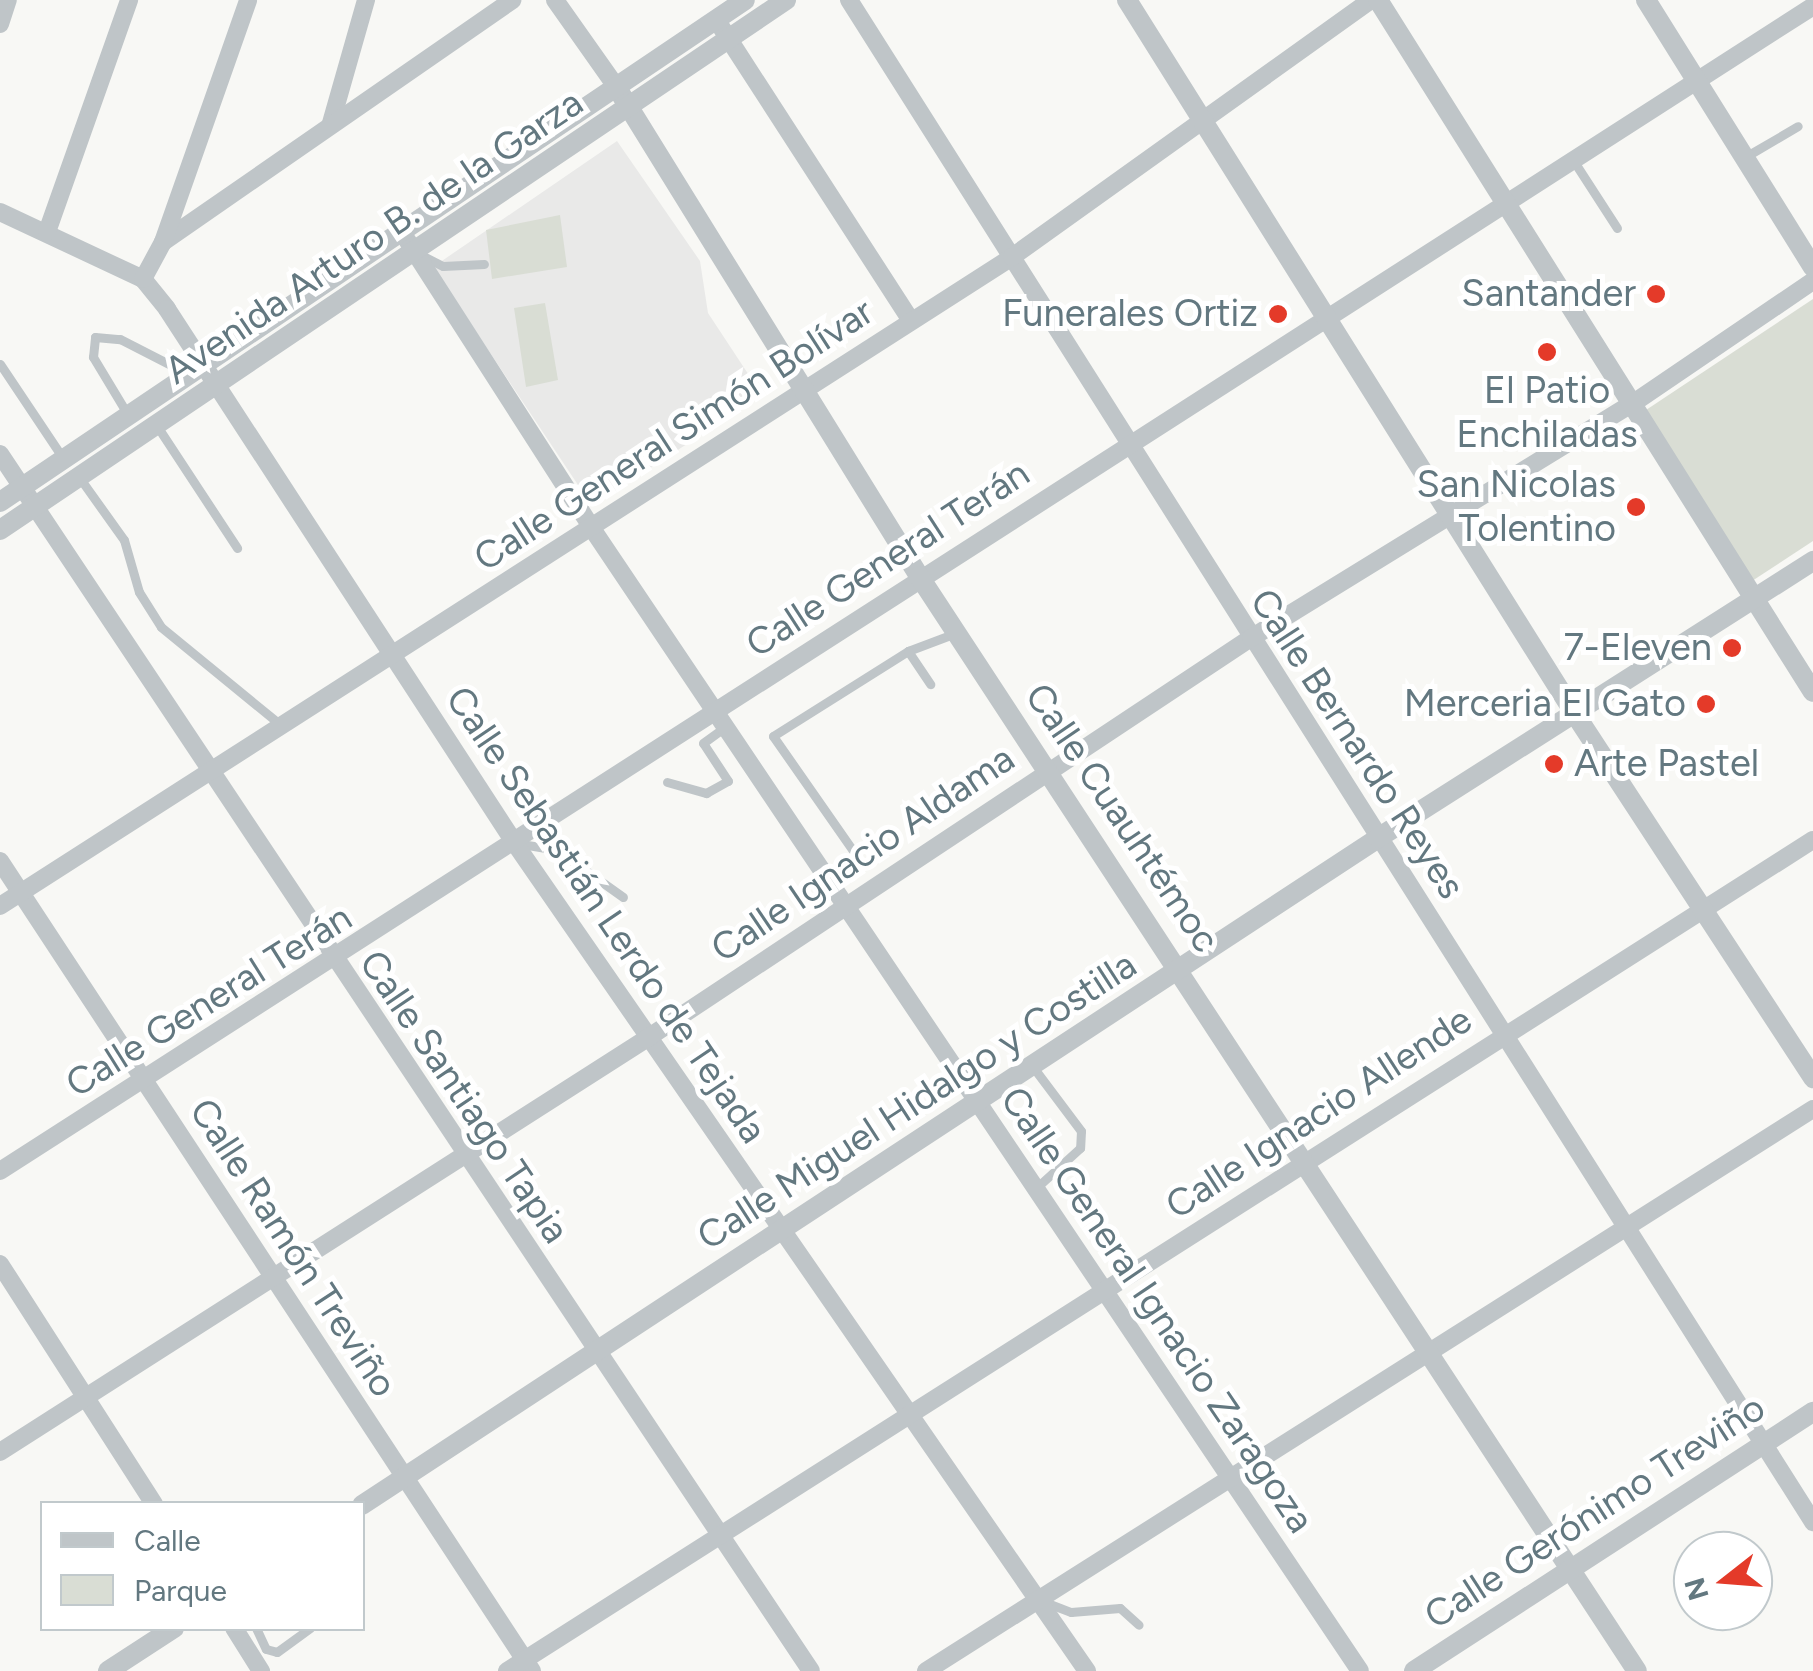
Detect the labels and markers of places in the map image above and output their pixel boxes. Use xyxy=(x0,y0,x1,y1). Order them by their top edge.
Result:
place label: Santander xyxy=(1461,271,1636,317)
marker: Santander xyxy=(1645,283,1667,305)
place label: Funerales Ortiz xyxy=(1002,291,1258,337)
marker: Funerales Ortiz xyxy=(1267,303,1289,325)
marker: El Patio Enchiladas xyxy=(1536,341,1558,363)
place label: El Patio Enchiladas xyxy=(1456,368,1638,458)
place label: San Nicolas Tolentino xyxy=(1416,462,1616,552)
marker: San Nicolas Tolentino xyxy=(1625,496,1647,518)
place label: 7-Eleven xyxy=(1563,625,1712,671)
marker: 7-Eleven xyxy=(1721,637,1743,659)
place label: Merceria El Gato xyxy=(1404,681,1686,727)
marker: Merceria El Gato xyxy=(1695,693,1717,715)
place label: Arte Pastel xyxy=(1574,741,1759,787)
marker: Arte Pastel xyxy=(1543,753,1565,775)

